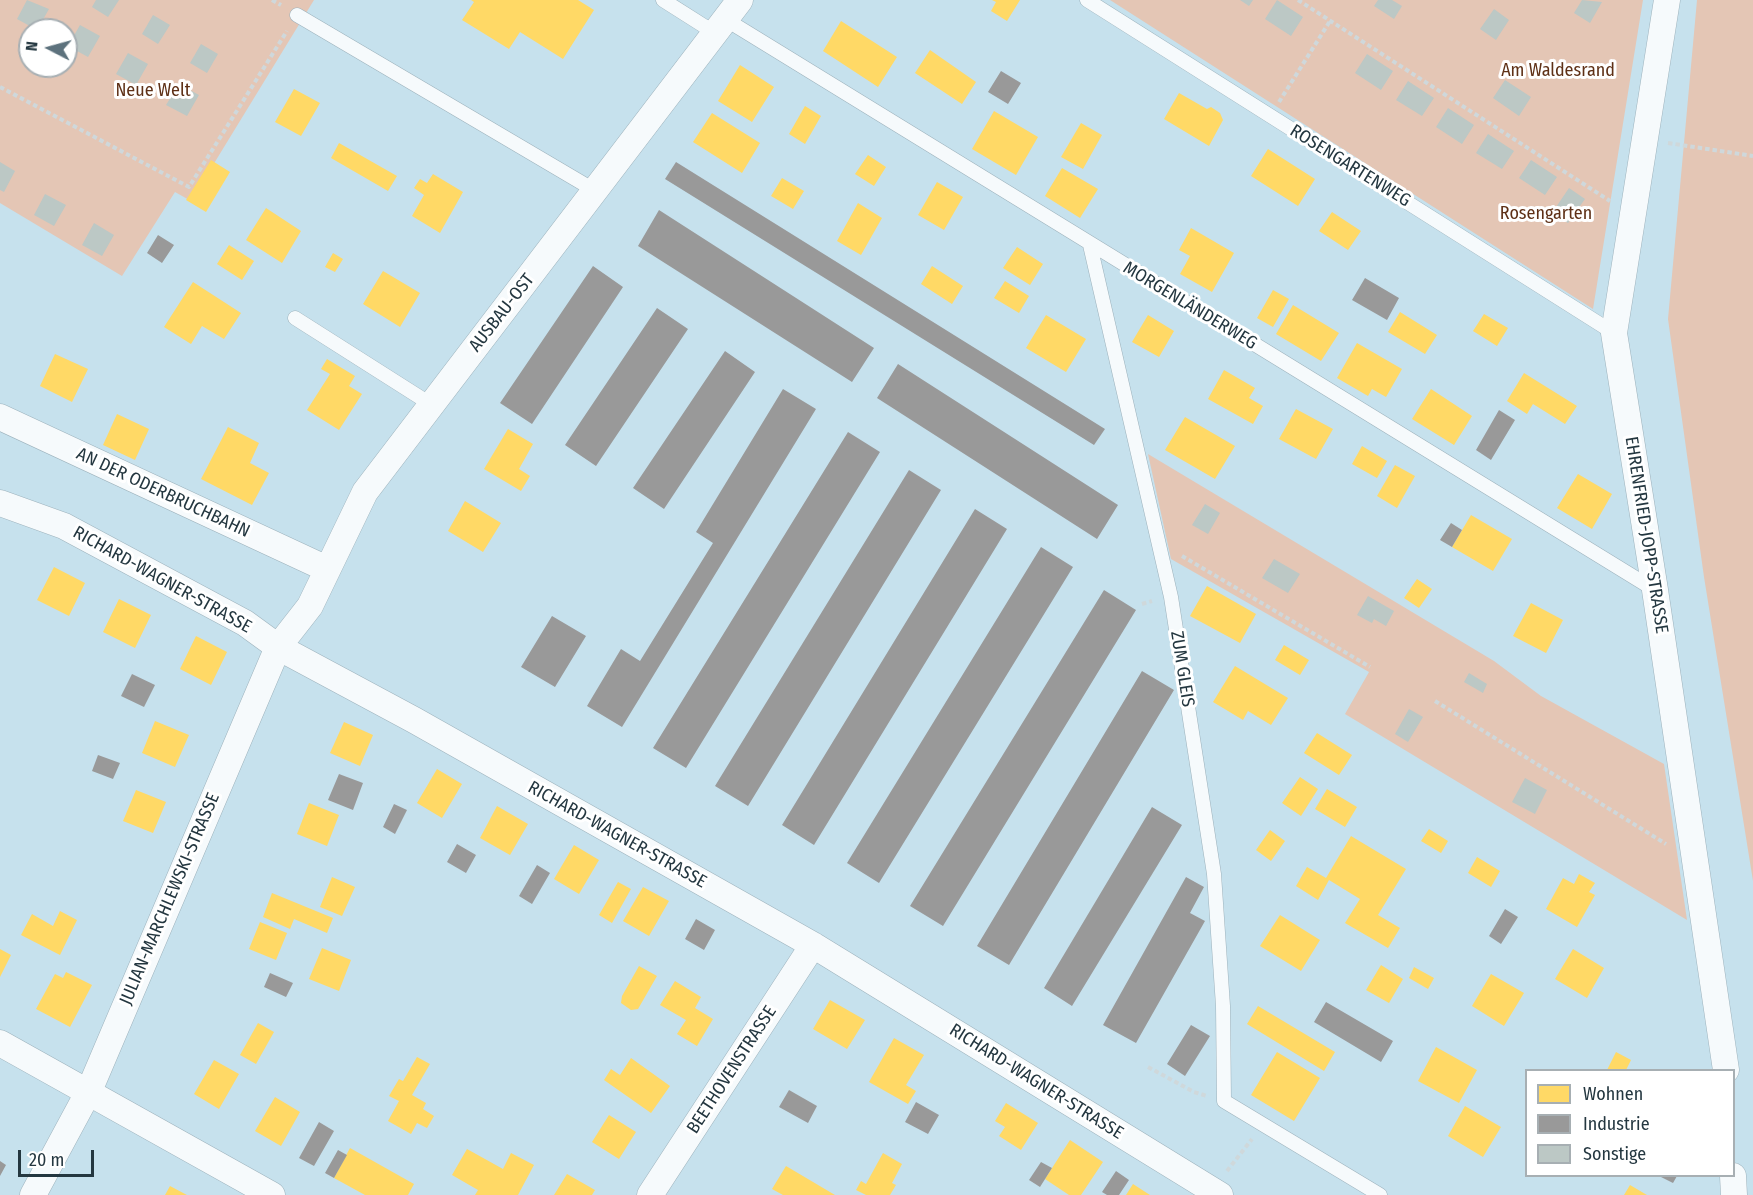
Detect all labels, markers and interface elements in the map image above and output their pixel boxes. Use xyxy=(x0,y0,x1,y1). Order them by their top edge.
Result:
north arrow xyxy=(18,18,78,78)
text: N xyxy=(22,41,42,52)
park label: Am Waldesrand xyxy=(1501,60,1615,82)
park label: Neue Welt xyxy=(115,80,191,102)
street label: ROSENGARTENWEG xyxy=(1286,120,1414,212)
park label: Rosengarten xyxy=(1500,203,1592,225)
street label: MORGENLÄNDERWEG xyxy=(1119,258,1261,354)
street label: AUSBAU-OST xyxy=(465,270,539,356)
street label: EHRENFRIED-JOPP-STRASSE xyxy=(1620,435,1672,635)
street label: AN DER ODERBRUCHBAHN xyxy=(73,443,253,543)
street label: RICHARD-WAGNER-STRASSE xyxy=(69,522,255,638)
street label: ZUM GLEIS xyxy=(1165,630,1199,708)
street label: RICHARD-WAGNER-STRASSE xyxy=(524,777,710,893)
street label: JULIAN-MARCHLEWSKI-STRASSE xyxy=(115,790,225,1008)
street label: BEETHOVENSTRASSE xyxy=(683,1002,781,1138)
street label: RICHARD-WAGNER-STRASSE xyxy=(945,1020,1127,1144)
legend xyxy=(1525,1069,1735,1177)
text: Wohnen xyxy=(1583,1083,1643,1105)
text: Industrie xyxy=(1583,1113,1650,1135)
scale bar xyxy=(21,1138,98,1176)
text: Sonstige xyxy=(1583,1143,1646,1165)
text: 20 m xyxy=(29,1149,64,1171)

